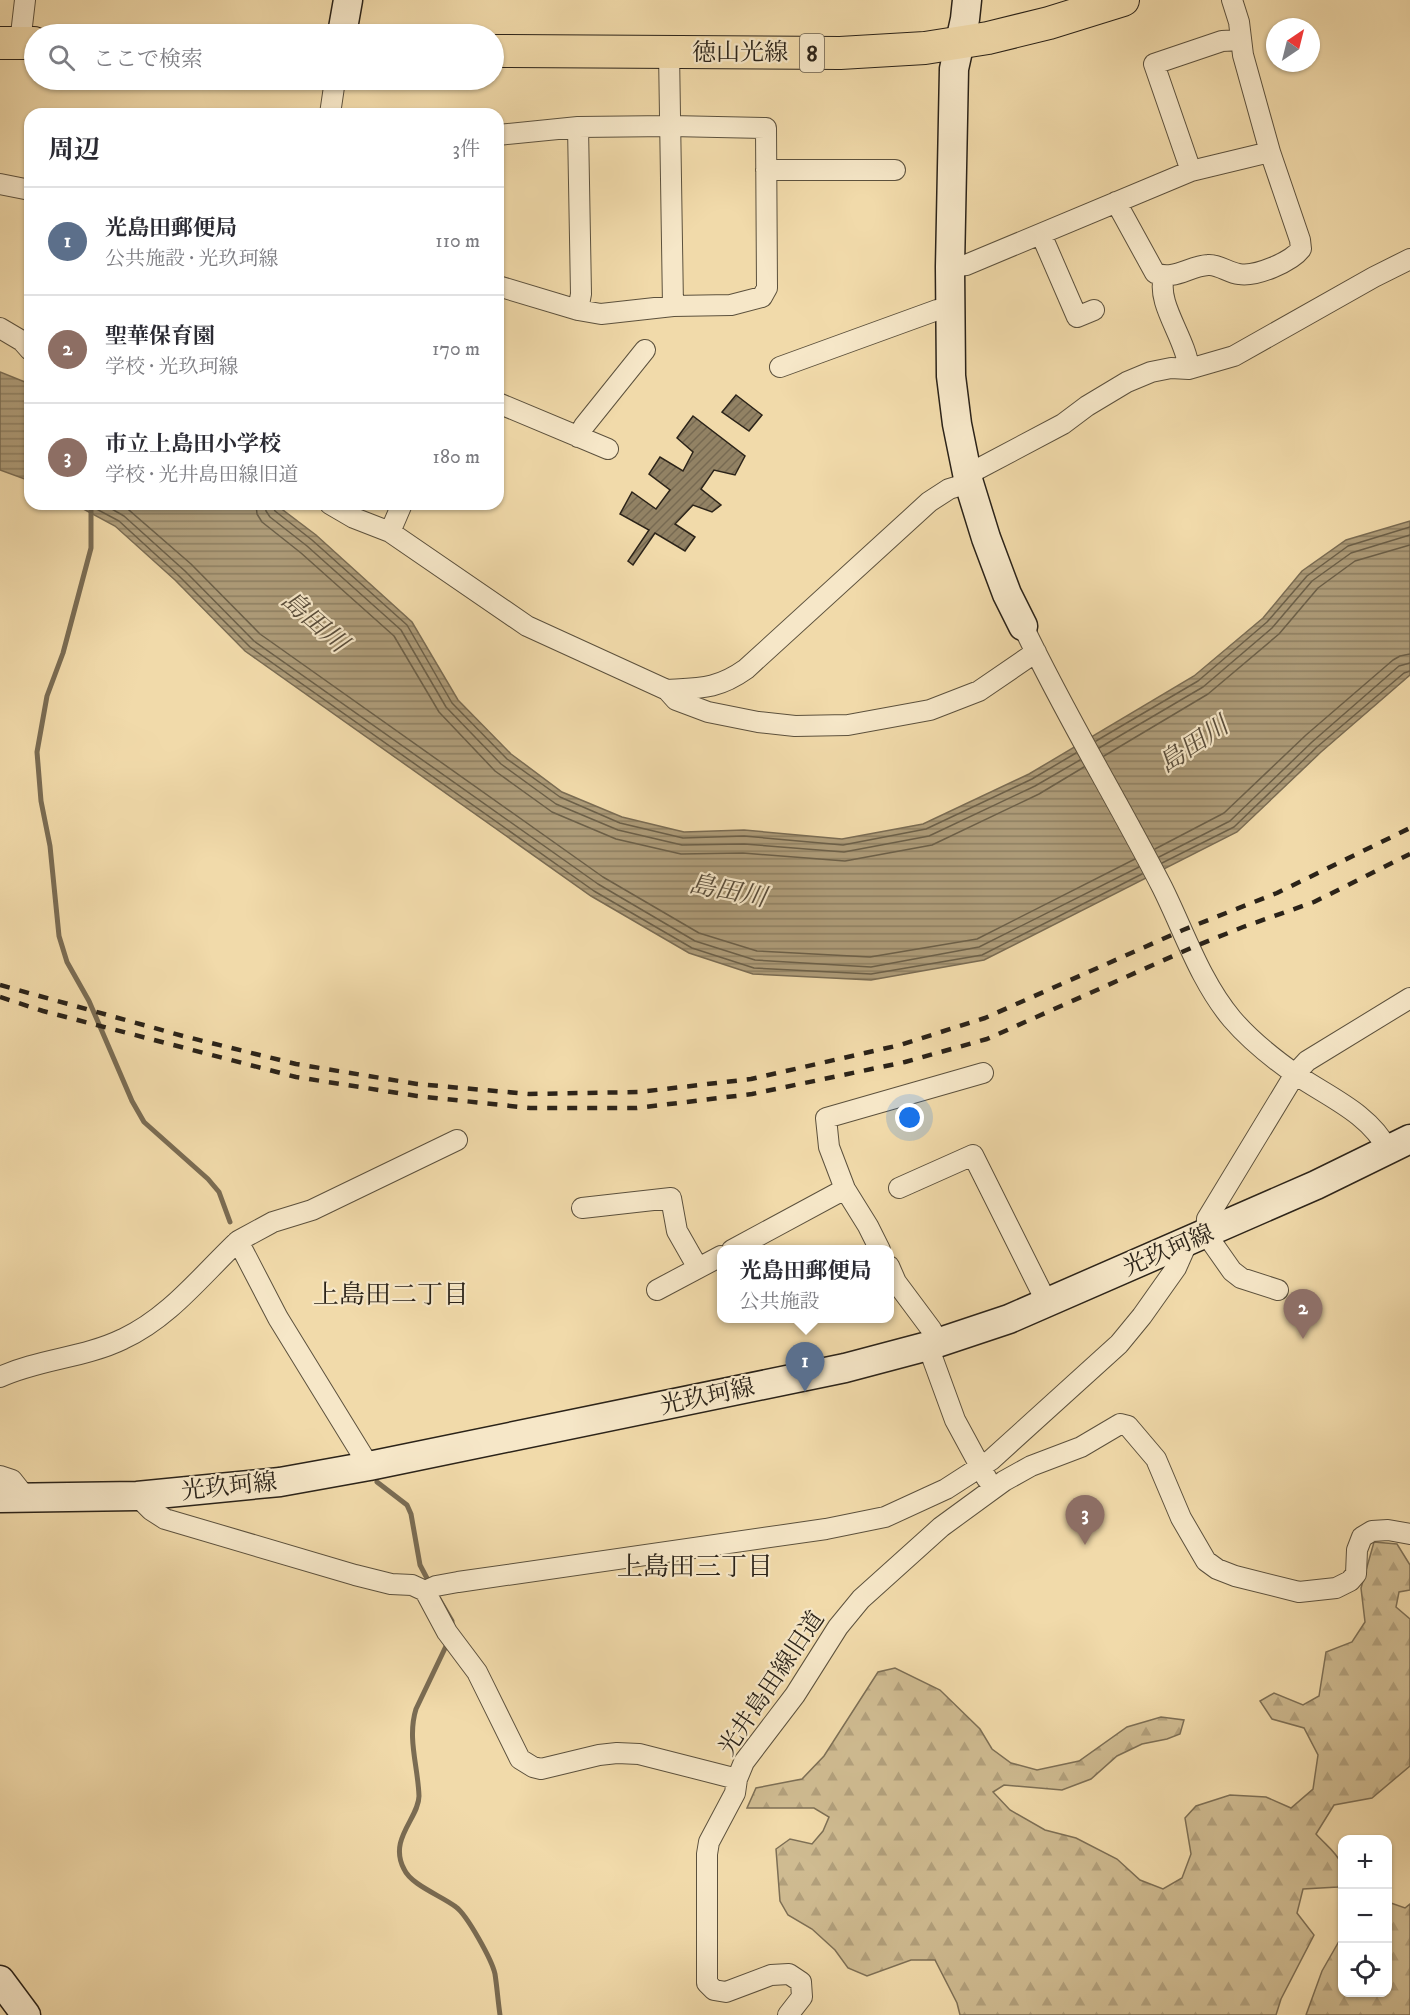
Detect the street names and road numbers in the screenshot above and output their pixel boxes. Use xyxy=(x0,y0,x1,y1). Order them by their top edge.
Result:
road number: 8 xyxy=(800,34,824,72)
street label: 徳山光線 xyxy=(692,38,788,68)
street label: 光玖珂線 xyxy=(1118,1218,1218,1283)
street label: 光玖珂線 xyxy=(657,1372,757,1422)
street label: 光玖珂線 xyxy=(180,1467,278,1507)
street label: 光井島田線旧道 xyxy=(712,1606,831,1762)

